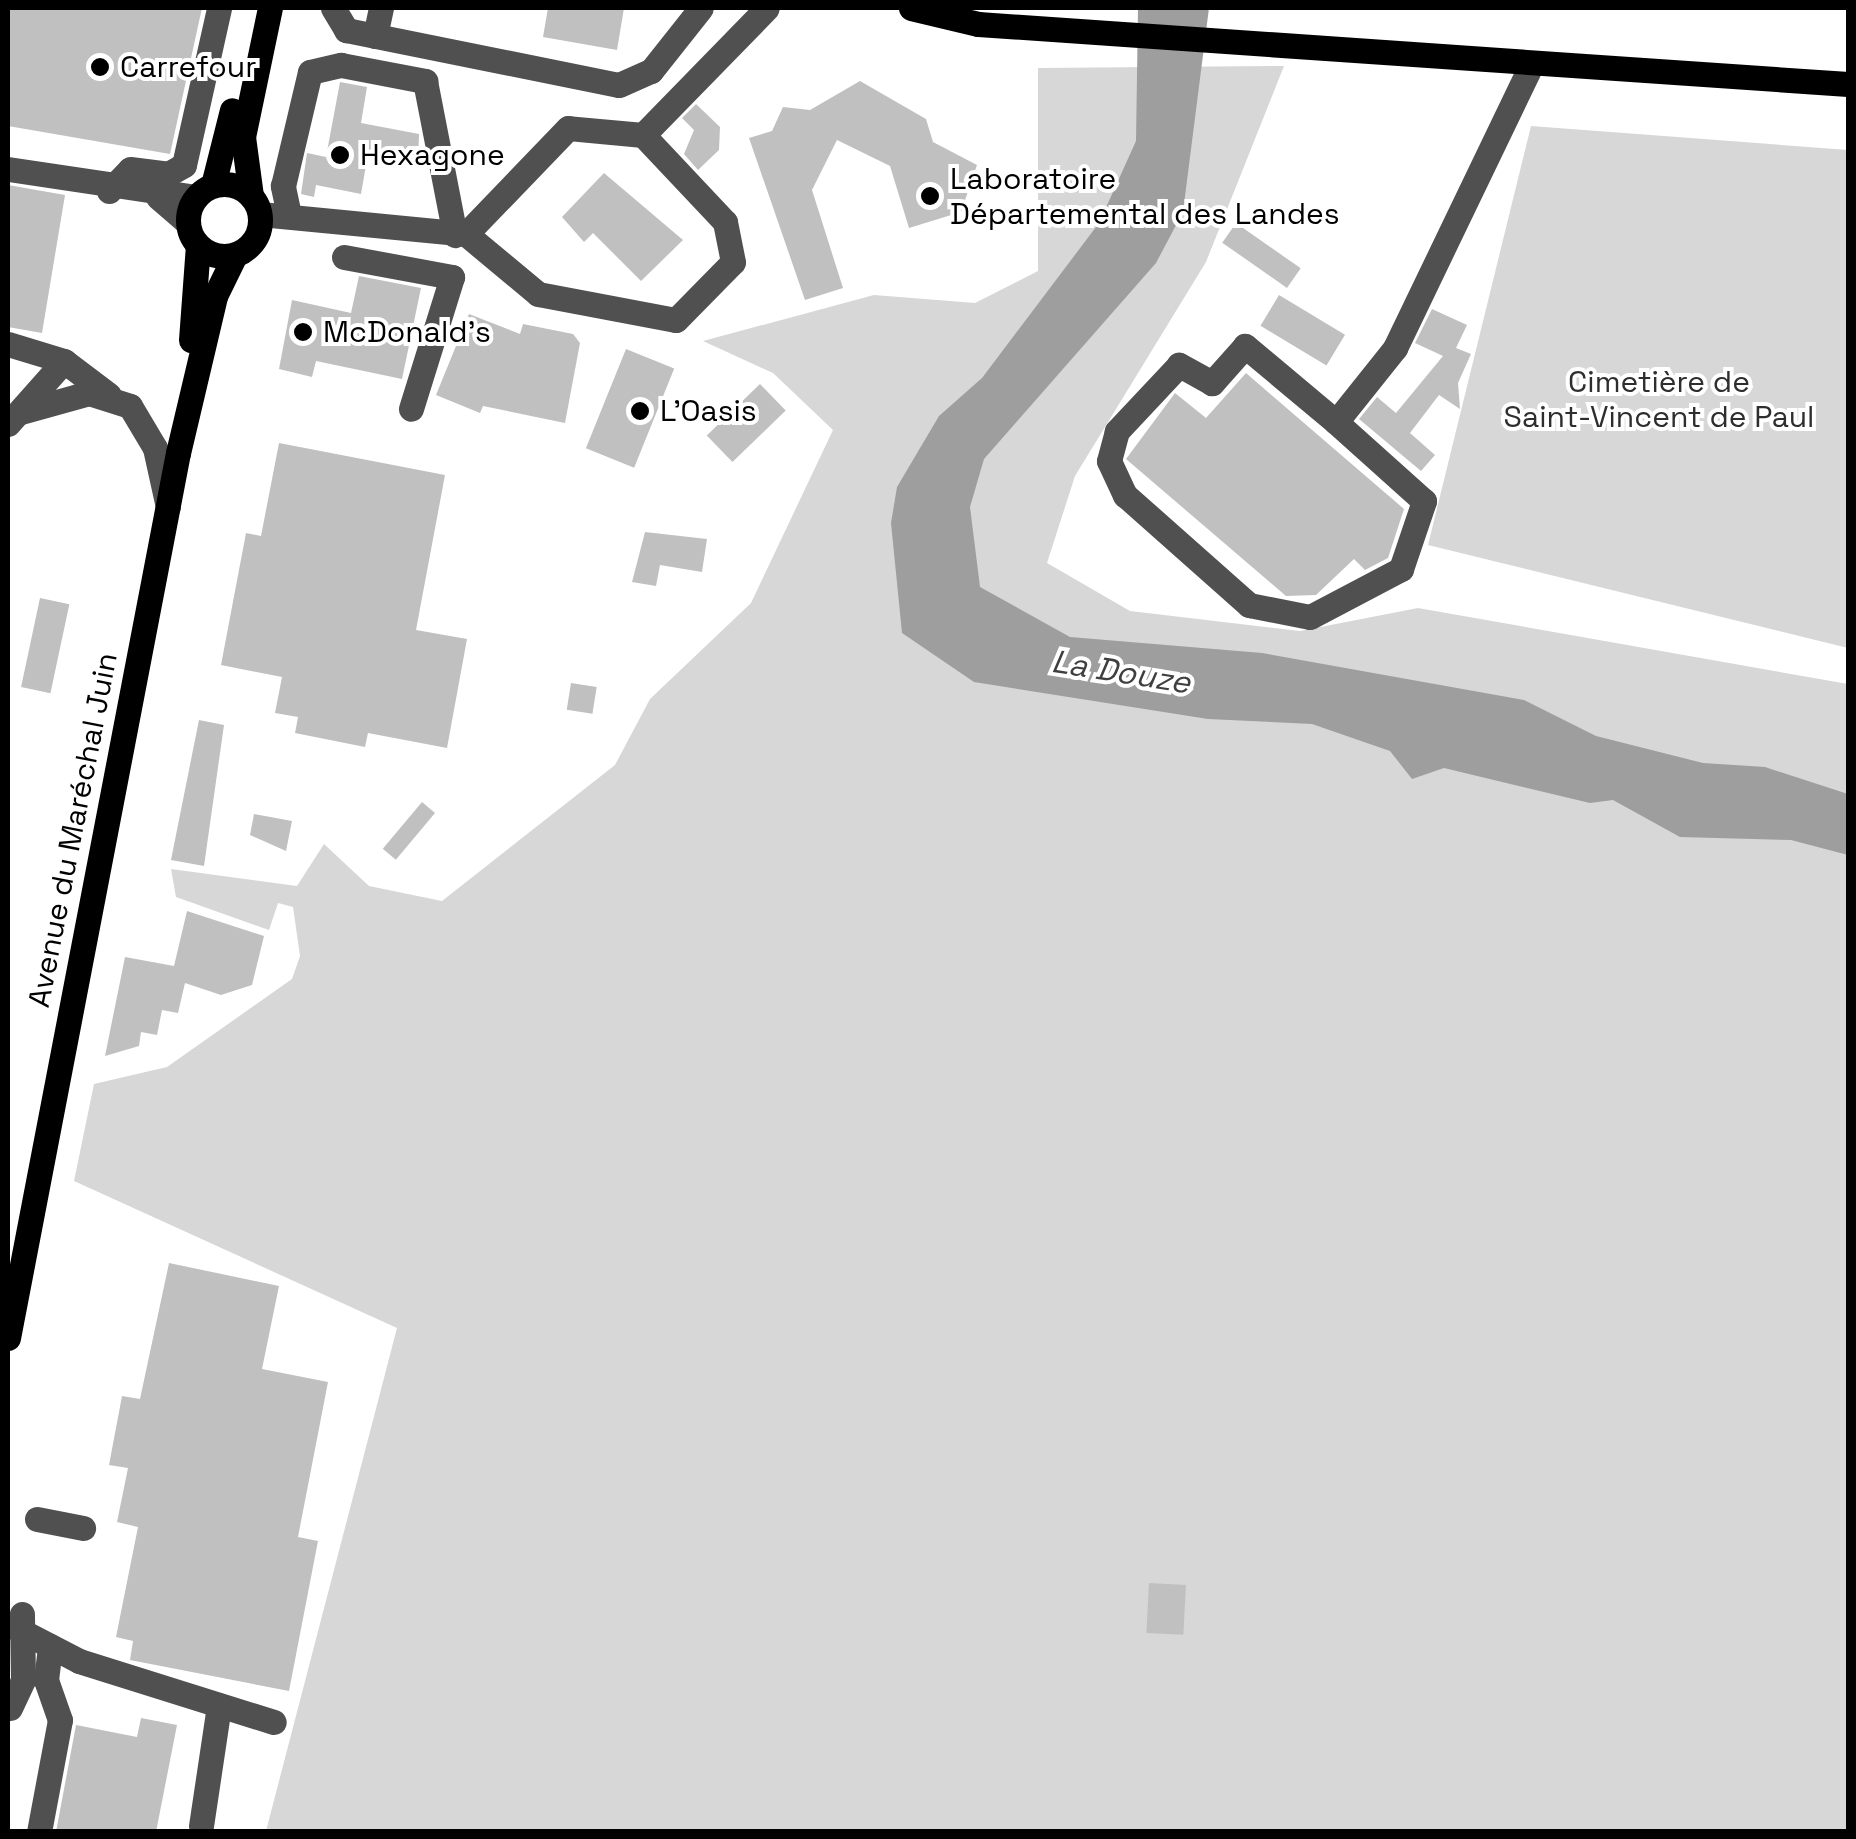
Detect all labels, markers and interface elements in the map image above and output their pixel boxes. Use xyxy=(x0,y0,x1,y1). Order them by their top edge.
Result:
place label: Carrefour xyxy=(120,49,257,85)
marker: Carrefour xyxy=(89,56,111,78)
place label: Hexagone xyxy=(360,137,505,173)
marker: Hexagone xyxy=(329,144,351,166)
place label: Laboratoire Départemental des Landes xyxy=(950,161,1340,232)
marker: Laboratoire Départemental des Landes xyxy=(919,185,941,207)
place label: McDonald's xyxy=(323,314,491,350)
marker: McDonald's xyxy=(292,321,314,343)
park label: Cimetière de Saint-Vincent de Paul xyxy=(1504,364,1814,434)
place label: L'Oasis xyxy=(660,393,757,429)
marker: L'Oasis xyxy=(629,400,651,422)
water label: La Douze xyxy=(1049,642,1193,702)
street label: Avenue du Maréchal Juin xyxy=(21,650,125,1010)

